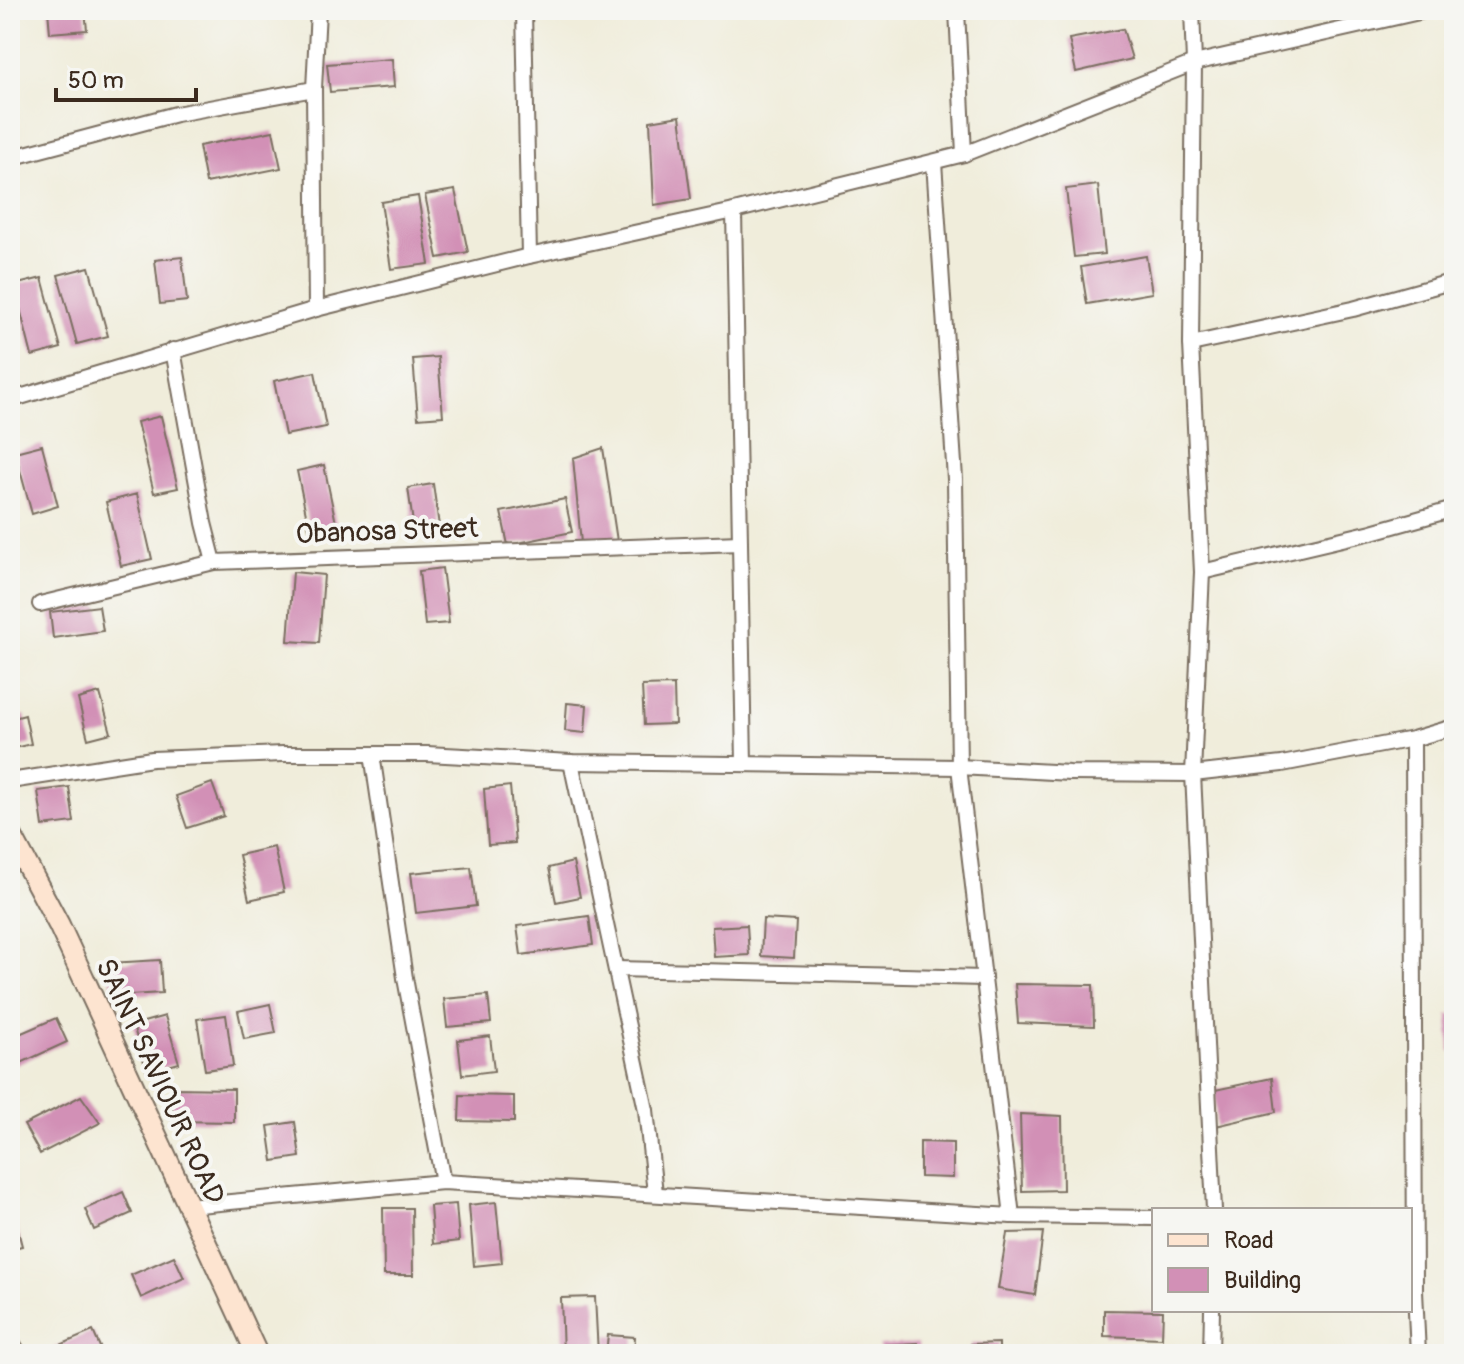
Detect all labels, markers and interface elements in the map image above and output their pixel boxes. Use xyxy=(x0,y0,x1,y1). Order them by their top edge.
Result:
scale bar xyxy=(56,52,196,102)
text: 50 m xyxy=(68,66,124,95)
street label: Obanosa Street xyxy=(295,511,480,552)
street label: SAINT SAVIOUR ROAD xyxy=(87,953,232,1210)
legend xyxy=(1152,1208,1412,1312)
text: Road xyxy=(1224,1226,1274,1255)
text: Building xyxy=(1224,1266,1301,1295)

